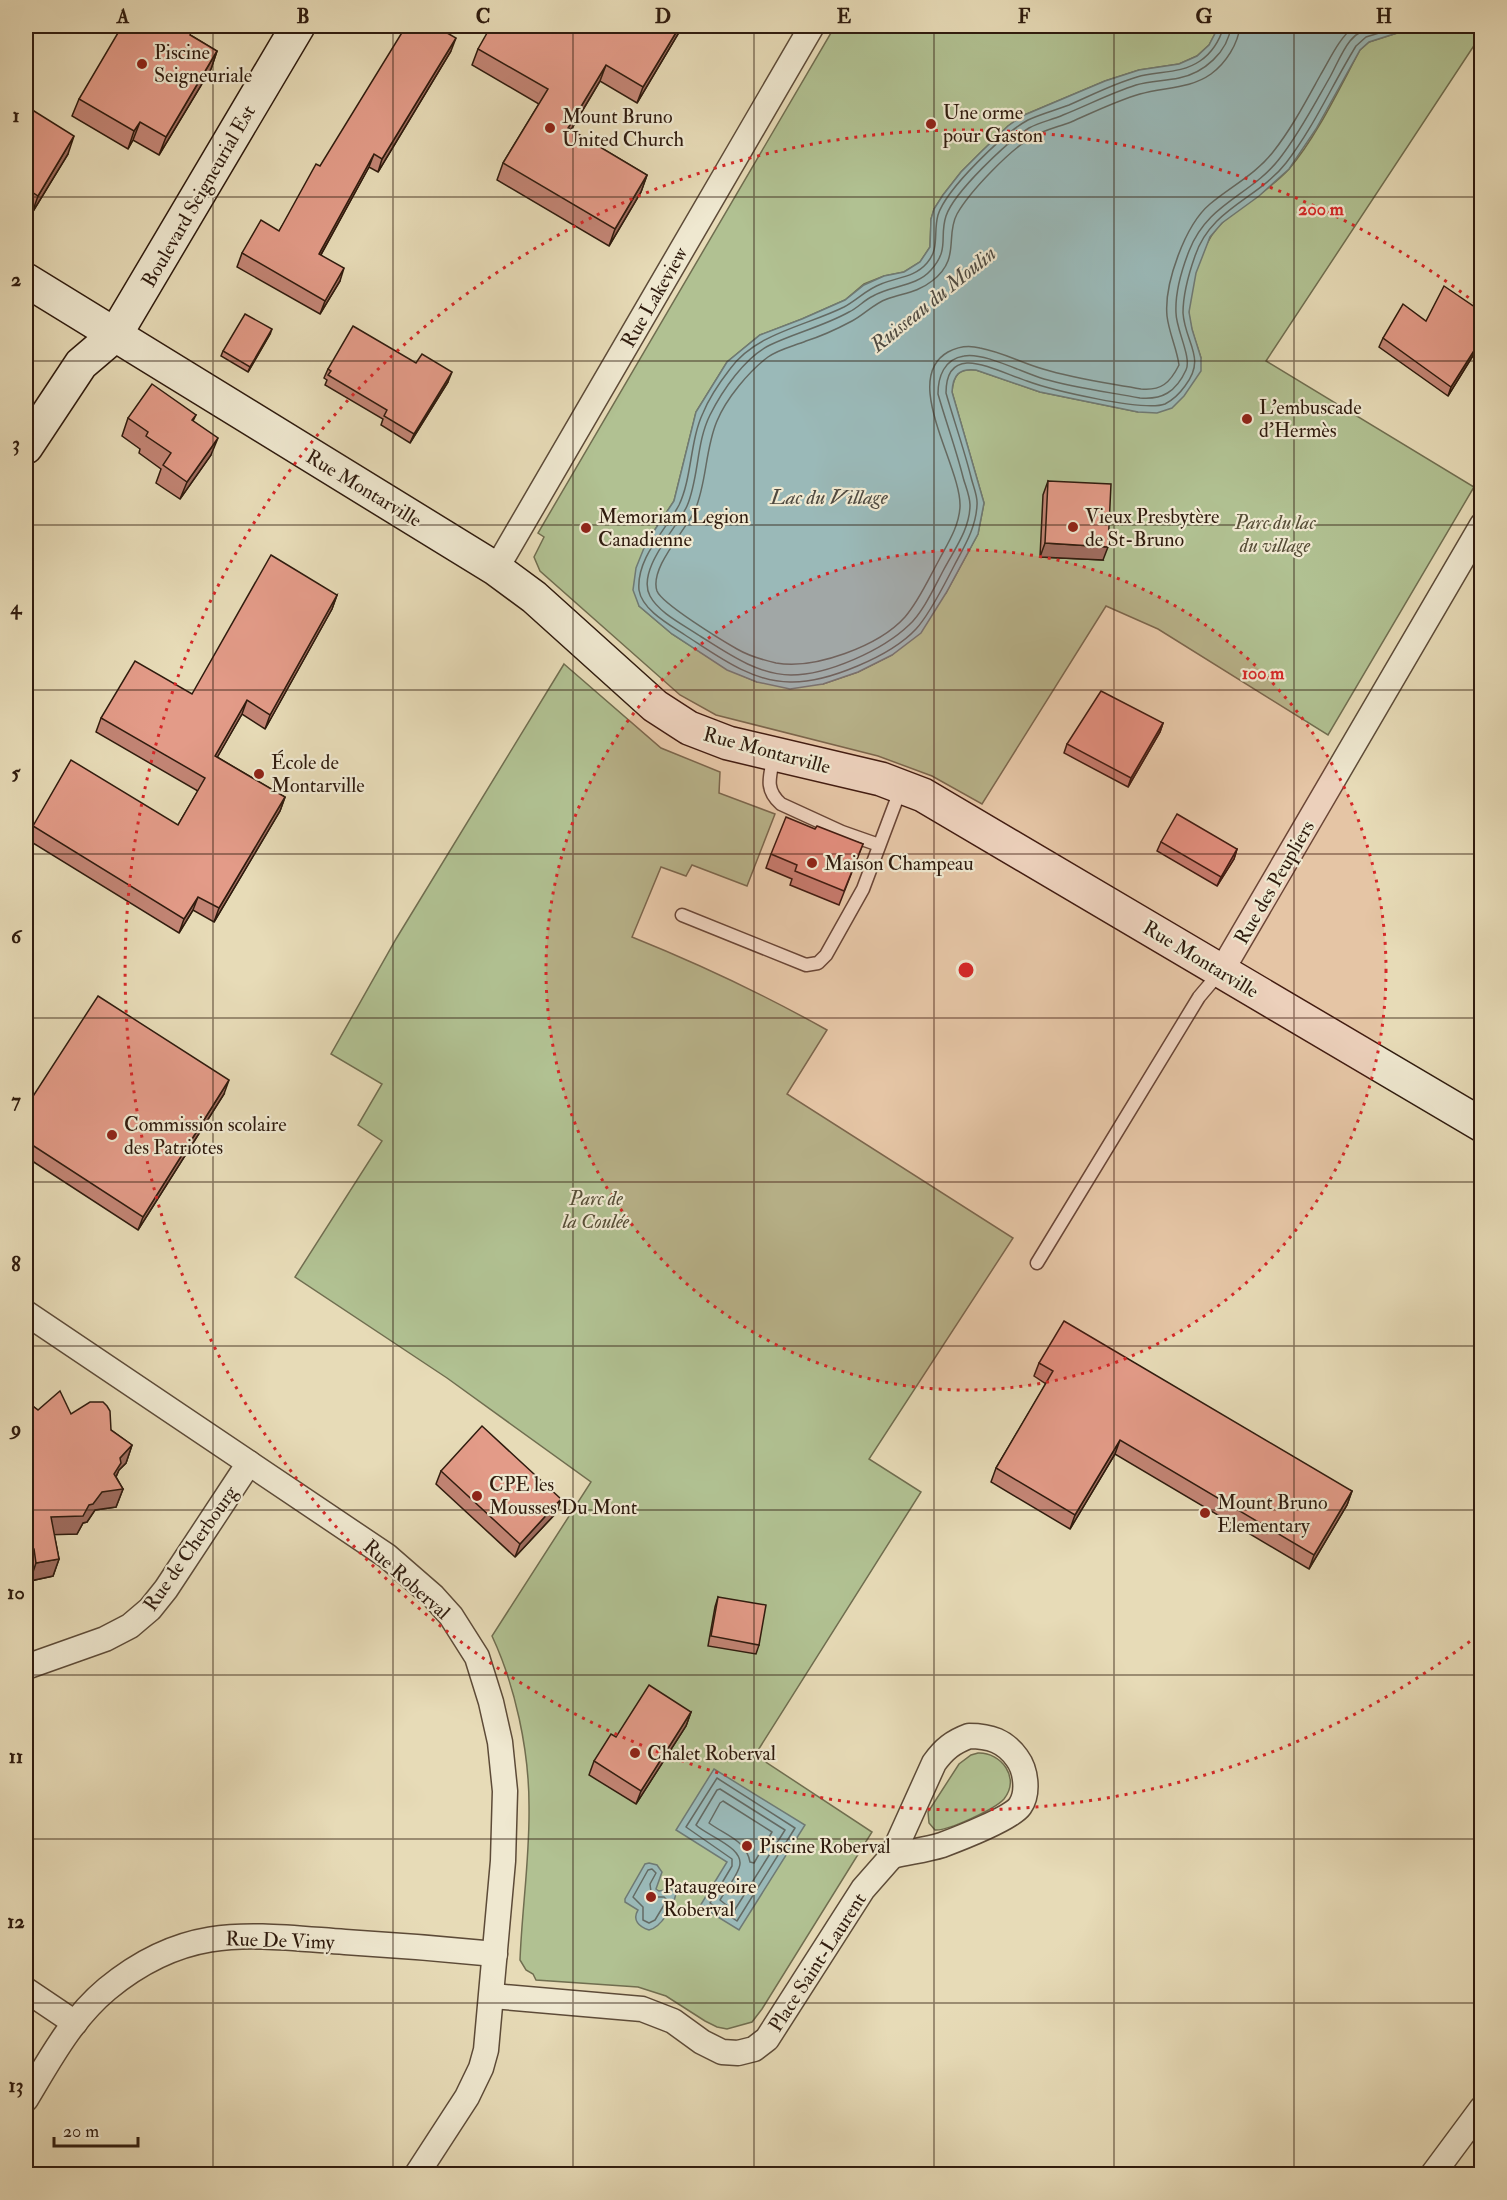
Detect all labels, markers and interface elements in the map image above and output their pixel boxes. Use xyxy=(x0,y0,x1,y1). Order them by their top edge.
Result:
text: A xyxy=(116,4,130,29)
text: B xyxy=(296,4,310,29)
text: C xyxy=(476,4,490,29)
text: D xyxy=(655,4,671,29)
text: E xyxy=(837,4,852,29)
text: F xyxy=(1018,4,1031,29)
text: G xyxy=(1196,4,1213,29)
text: H xyxy=(1376,4,1392,29)
place label: Piscine Seigneuriale xyxy=(154,40,252,88)
marker: Piscine Seigneuriale xyxy=(135,57,149,71)
street label: Boulevard Seigneurial Est xyxy=(136,100,261,292)
place label: Une orme pour Gaston xyxy=(942,100,1043,149)
text: 1 xyxy=(12,103,20,128)
place label: Mount Bruno United Church xyxy=(562,104,684,152)
marker: Une orme pour Gaston xyxy=(924,117,938,131)
marker: Mount Bruno United Church xyxy=(543,121,557,135)
text: 200 m xyxy=(1298,198,1345,221)
water label: Ruisseau du Moulin xyxy=(864,240,1002,359)
street label: Rue Lakeview xyxy=(616,242,694,352)
text: 2 xyxy=(11,267,21,292)
place label: L'embuscade d'Hermès xyxy=(1259,395,1362,443)
marker: L'embuscade d'Hermès xyxy=(1240,412,1254,426)
text: 3 xyxy=(12,431,20,456)
street label: Rue Montarville xyxy=(301,444,426,533)
water label: Lac du Village xyxy=(769,484,889,511)
place label: Memoriam Legion Canadienne xyxy=(598,504,749,552)
place label: Vieux Presbytère de St-Bruno xyxy=(1085,504,1219,552)
park label: Parc du lac du village xyxy=(1233,510,1316,558)
marker: Vieux Presbytère de St-Bruno xyxy=(1066,520,1080,534)
marker: Memoriam Legion Canadienne xyxy=(579,521,593,535)
text: 4 xyxy=(10,595,23,620)
text: 100 m xyxy=(1242,662,1285,685)
street label: Rue Montarville xyxy=(701,722,833,779)
place label: École de Montarville xyxy=(271,749,365,798)
text: 5 xyxy=(12,760,22,785)
marker: École de Montarville xyxy=(252,767,266,781)
street label: Rue des Peupliers xyxy=(1229,816,1321,949)
place label: Maison Champeau xyxy=(824,851,974,877)
marker: Maison Champeau xyxy=(805,856,819,870)
street label: Rue Montarville xyxy=(1138,915,1263,1004)
text: 6 xyxy=(11,924,23,949)
centre of rings xyxy=(956,960,976,980)
text: 7 xyxy=(11,1088,21,1113)
place label: Commission scolaire des Patriotes xyxy=(124,1112,287,1160)
marker: Commission scolaire des Patriotes xyxy=(105,1128,119,1142)
park label: Parc de la Coulée xyxy=(562,1186,630,1234)
text: 8 xyxy=(11,1252,21,1277)
text: 9 xyxy=(9,1416,21,1441)
place label: CPE les Mousses Du Mont xyxy=(489,1472,638,1520)
street label: Rue de Cherbourg xyxy=(138,1480,244,1616)
marker: CPE les Mousses Du Mont xyxy=(470,1489,484,1503)
place label: Mount Bruno Elementary xyxy=(1217,1490,1328,1538)
marker: Mount Bruno Elementary xyxy=(1198,1506,1212,1520)
street label: Rue Roberval xyxy=(358,1534,455,1625)
text: 10 xyxy=(7,1580,25,1605)
place label: Chalet Roberval xyxy=(647,1741,776,1766)
text: 11 xyxy=(9,1744,23,1769)
marker: Chalet Roberval xyxy=(628,1746,642,1760)
place label: Piscine Roberval xyxy=(759,1834,891,1859)
marker: Piscine Roberval xyxy=(740,1839,754,1853)
place label: Pataugeoire Roberval xyxy=(663,1874,756,1922)
street label: Place Saint-Laurent xyxy=(763,1888,872,2037)
marker: Pataugeoire Roberval xyxy=(644,1890,658,1904)
text: 12 xyxy=(7,1909,25,1934)
street label: Rue De Vimy xyxy=(225,1926,336,1955)
text: 13 xyxy=(9,2073,23,2098)
scale bar xyxy=(54,2110,138,2148)
text: 20 m xyxy=(63,2120,99,2143)

